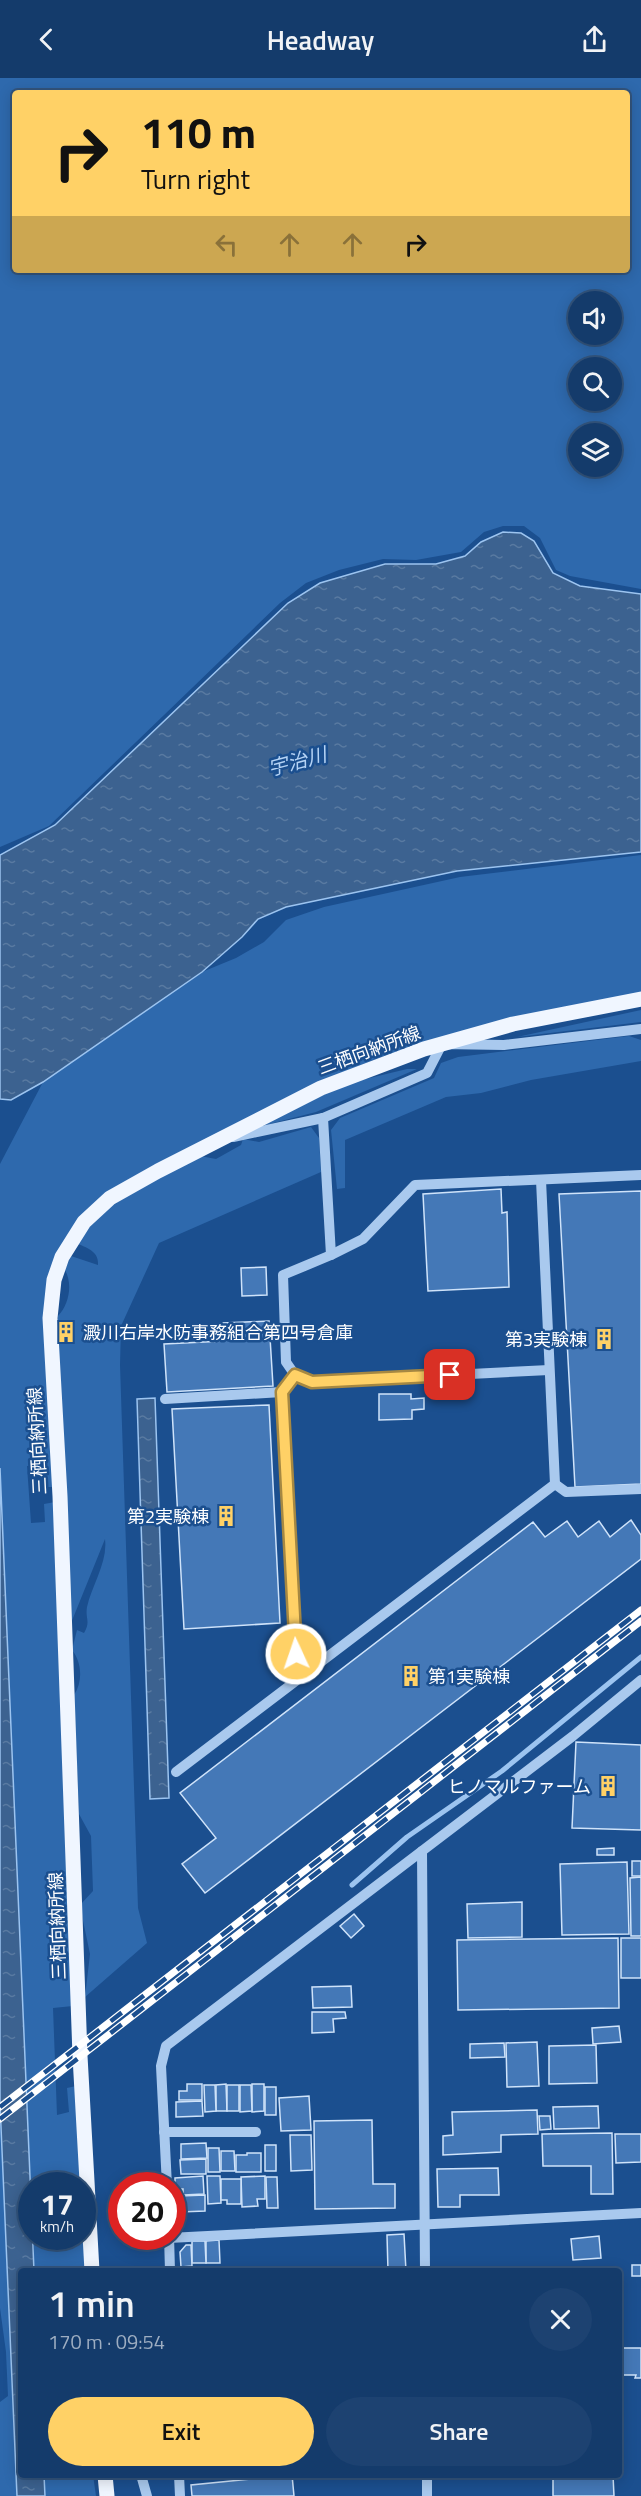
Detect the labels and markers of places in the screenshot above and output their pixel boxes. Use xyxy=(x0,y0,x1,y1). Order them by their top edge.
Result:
place label: 澱川右岸水防事務組合第四号倉庫 xyxy=(83,1319,353,1346)
building icon: 澱川右岸水防事務組合第四号倉庫 xyxy=(54,1320,78,1344)
place label: 第3実験棟 xyxy=(505,1326,587,1353)
building icon: 第3実験棟 xyxy=(592,1327,616,1351)
pin xyxy=(424,1349,475,1400)
place label: 第2実験棟 xyxy=(127,1503,209,1530)
building icon: 第2実験棟 xyxy=(214,1504,238,1528)
place label: 第1実験棟 xyxy=(428,1663,510,1690)
building icon: 第1実験棟 xyxy=(399,1664,423,1688)
place label: ヒノマルファーム xyxy=(448,1773,591,1800)
building icon: ヒノマルファーム xyxy=(596,1774,620,1798)

